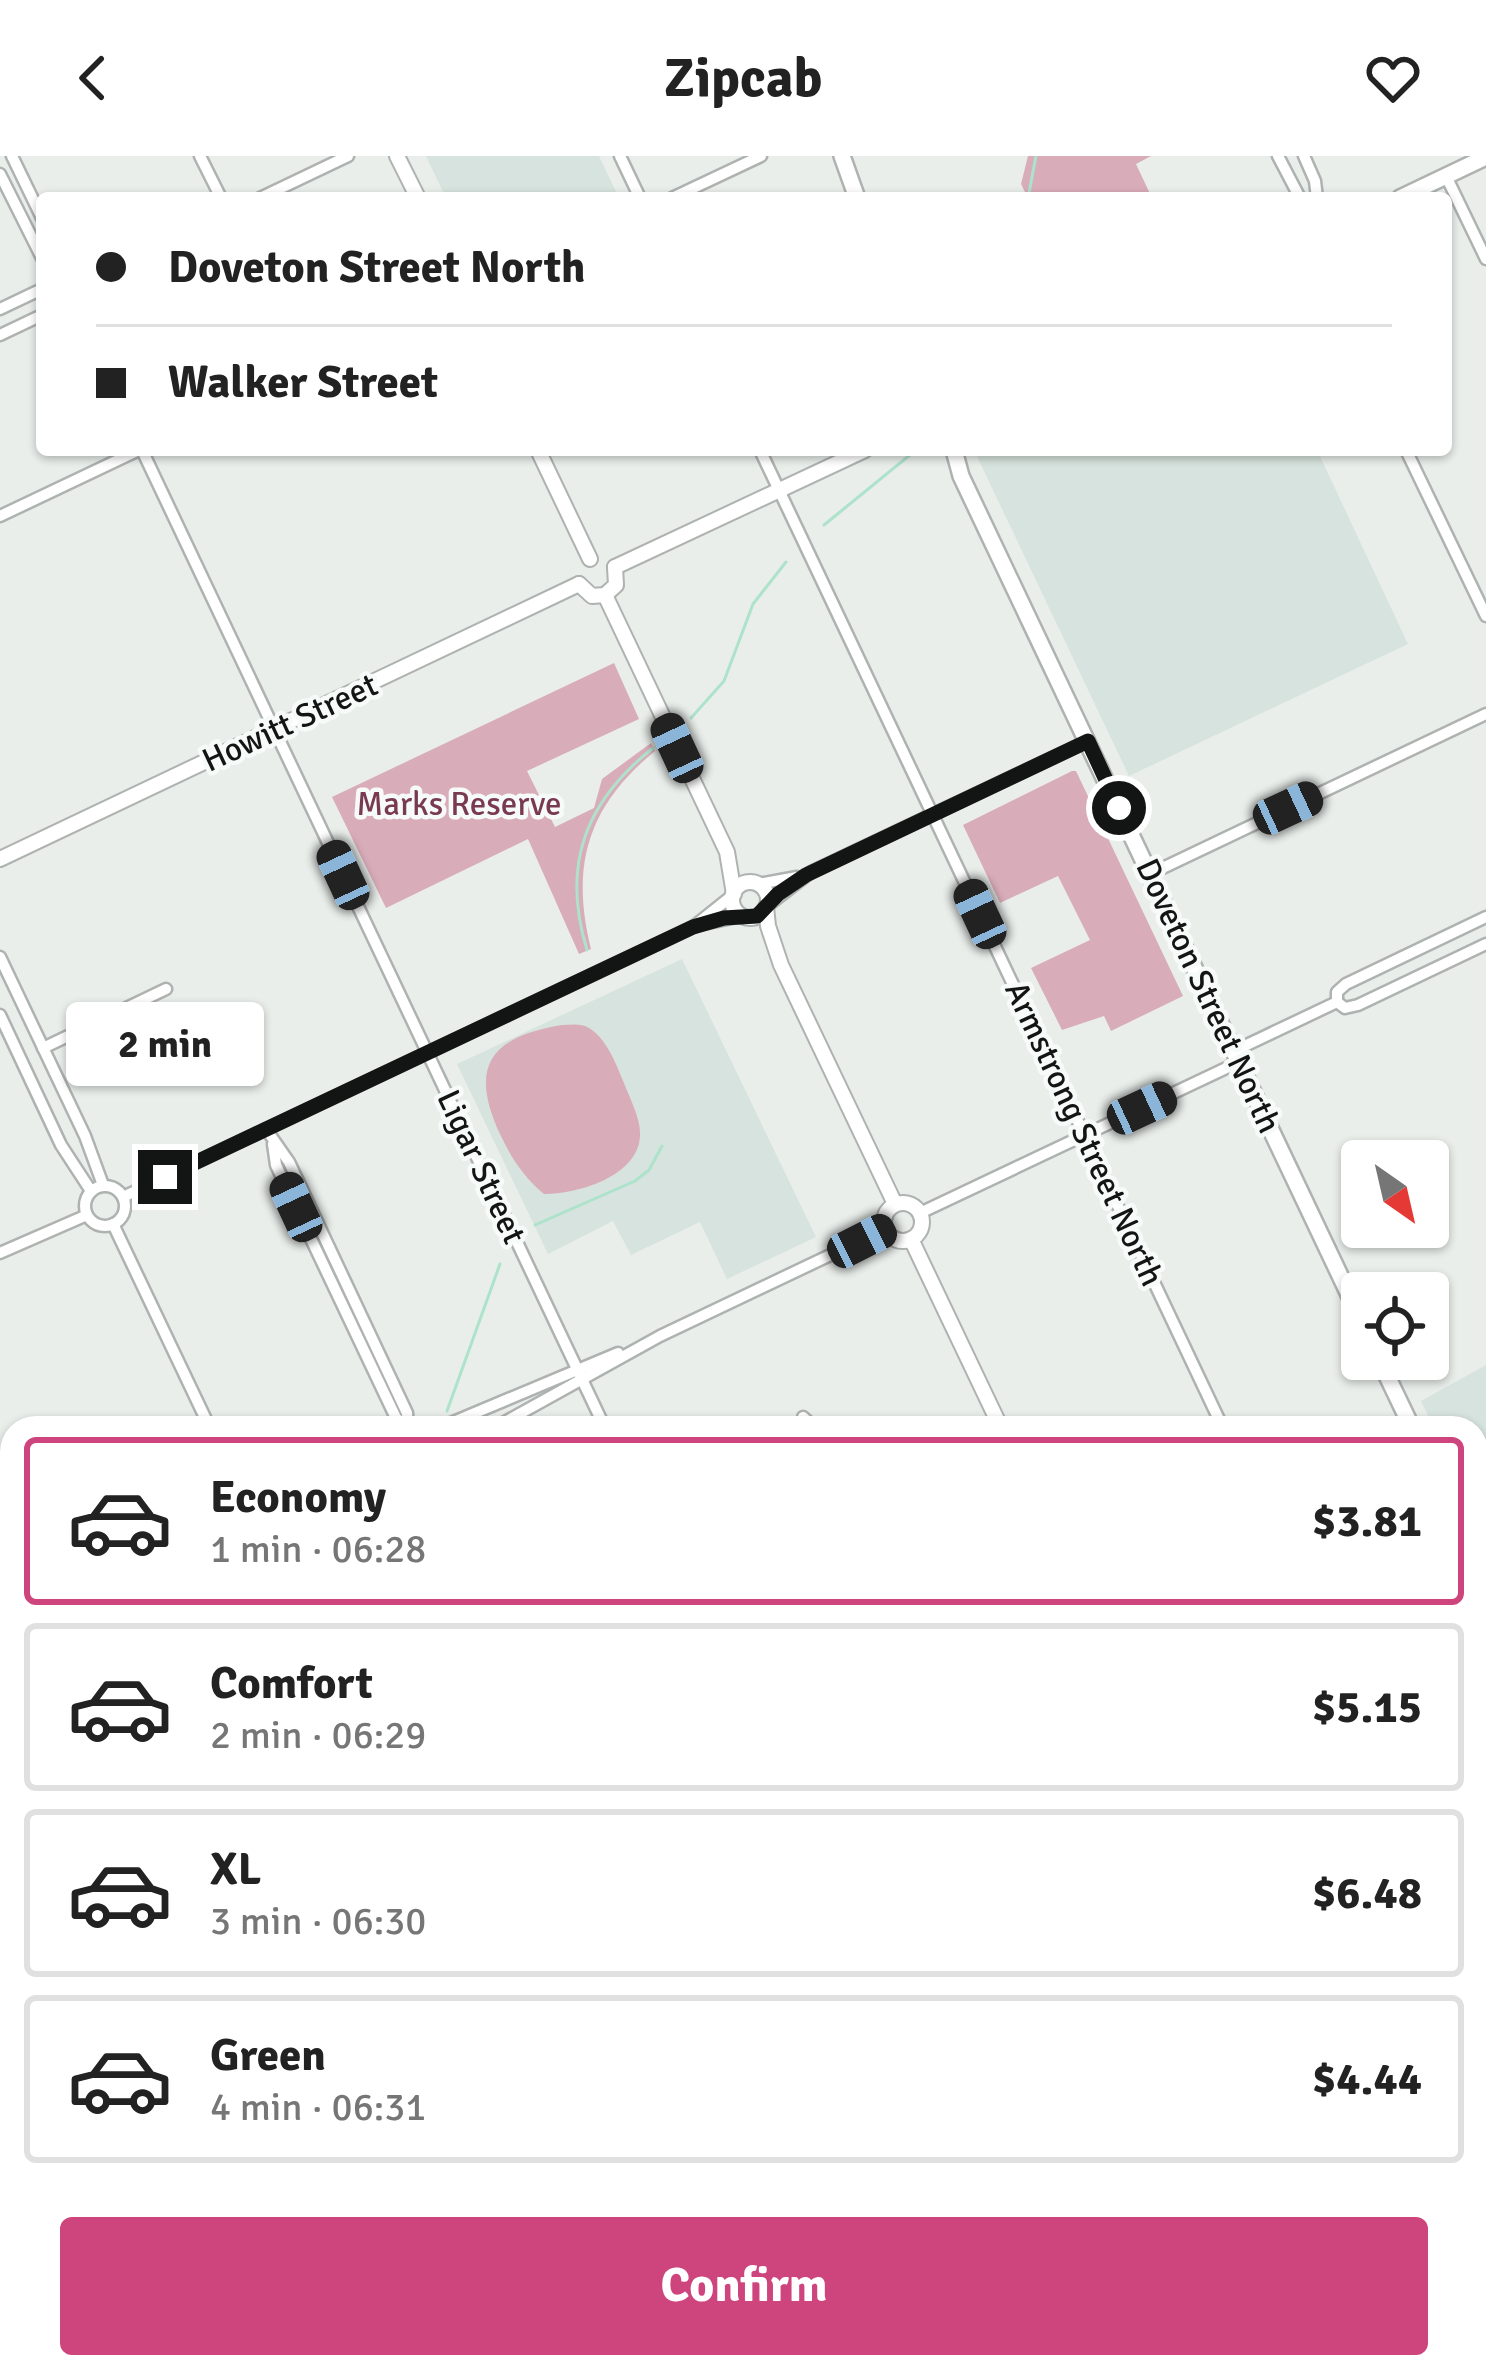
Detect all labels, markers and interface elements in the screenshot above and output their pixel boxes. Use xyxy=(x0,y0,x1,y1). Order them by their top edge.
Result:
icon: back xyxy=(60,45,126,111)
text: Zipcab xyxy=(664,45,822,112)
icon: heart xyxy=(1360,45,1426,111)
text: Doveton Street North xyxy=(168,240,585,295)
text: Walker Street xyxy=(168,355,438,410)
street label: Howitt Street xyxy=(196,665,384,781)
car xyxy=(645,708,709,788)
car xyxy=(1248,776,1328,840)
route start xyxy=(1092,781,1146,835)
park label: Marks Reserve xyxy=(357,784,561,825)
car xyxy=(311,835,375,915)
street label: Doveton Street North xyxy=(1126,852,1290,1140)
car xyxy=(948,874,1012,954)
street label: Armstrong Street North xyxy=(995,975,1173,1293)
callout: 2 min xyxy=(66,1003,264,1087)
text: 2 min xyxy=(118,1020,212,1068)
car xyxy=(1102,1076,1182,1140)
street label: Ligar Street xyxy=(428,1084,534,1250)
north arrow xyxy=(1341,1140,1449,1248)
map controls xyxy=(1341,1140,1449,1380)
route end xyxy=(138,1150,192,1204)
car xyxy=(264,1167,328,1247)
car xyxy=(822,1209,902,1273)
button: locate xyxy=(1341,1272,1449,1380)
icon: car xyxy=(66,1467,174,1575)
text: Economy xyxy=(210,1470,386,1525)
text: $3.81 xyxy=(1312,1494,1422,1549)
text: 1 min · 06:28 xyxy=(210,1525,426,1573)
icon: car xyxy=(66,1653,174,1761)
text: Comfort xyxy=(210,1656,373,1711)
text: $5.15 xyxy=(1312,1680,1422,1735)
text: 2 min · 06:29 xyxy=(210,1711,426,1759)
icon: car xyxy=(66,1839,174,1947)
text: XL xyxy=(210,1842,261,1897)
text: $6.48 xyxy=(1312,1866,1422,1921)
text: 3 min · 06:30 xyxy=(210,1897,426,1945)
icon: car xyxy=(66,2025,174,2133)
text: Green xyxy=(210,2028,326,2083)
text: $4.44 xyxy=(1312,2052,1422,2107)
text: 4 min · 06:31 xyxy=(210,2083,426,2131)
button: Confirm xyxy=(60,2217,1428,2355)

